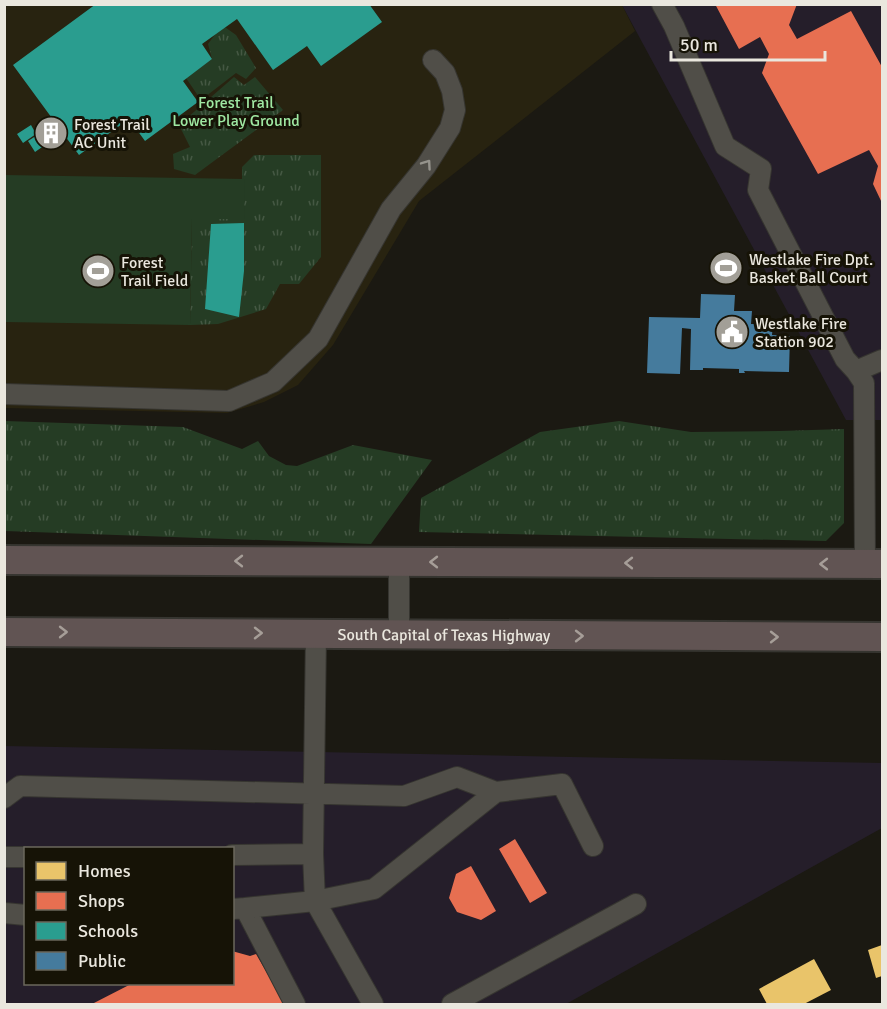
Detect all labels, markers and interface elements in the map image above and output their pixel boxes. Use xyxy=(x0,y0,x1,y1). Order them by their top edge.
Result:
scale bar xyxy=(671,24,826,62)
text: 50 m xyxy=(680,34,718,56)
park label: Forest Trail Lower Play Ground xyxy=(172,93,300,131)
building icon: Forest Trail AC Unit xyxy=(33,115,69,151)
place label: Forest Trail AC Unit xyxy=(74,115,150,153)
one-way arrow xyxy=(420,159,431,170)
sports icon: Westlake Fire Dpt. Basket Ball Court xyxy=(708,250,744,286)
place label: Westlake Fire Dpt. Basket Ball Court xyxy=(749,250,873,288)
sports icon: Forest Trail Field xyxy=(80,253,116,289)
place label: Forest Trail Field xyxy=(121,253,188,291)
public building icon: Westlake Fire Station 902 xyxy=(714,314,750,350)
place label: Westlake Fire Station 902 xyxy=(755,314,847,352)
one-way arrow xyxy=(235,555,244,567)
one-way arrow xyxy=(430,556,439,568)
one-way arrow xyxy=(625,557,634,569)
one-way arrow xyxy=(820,558,829,570)
street label: South Capital of Texas Highway xyxy=(338,625,551,646)
one-way arrow xyxy=(58,626,67,638)
one-way arrow xyxy=(253,627,262,639)
one-way arrow xyxy=(574,630,583,642)
one-way arrow xyxy=(769,630,778,643)
legend xyxy=(24,847,234,985)
text: Homes xyxy=(78,860,131,882)
text: Shops xyxy=(78,890,125,912)
text: Schools xyxy=(78,920,138,942)
text: Public xyxy=(78,950,126,972)

